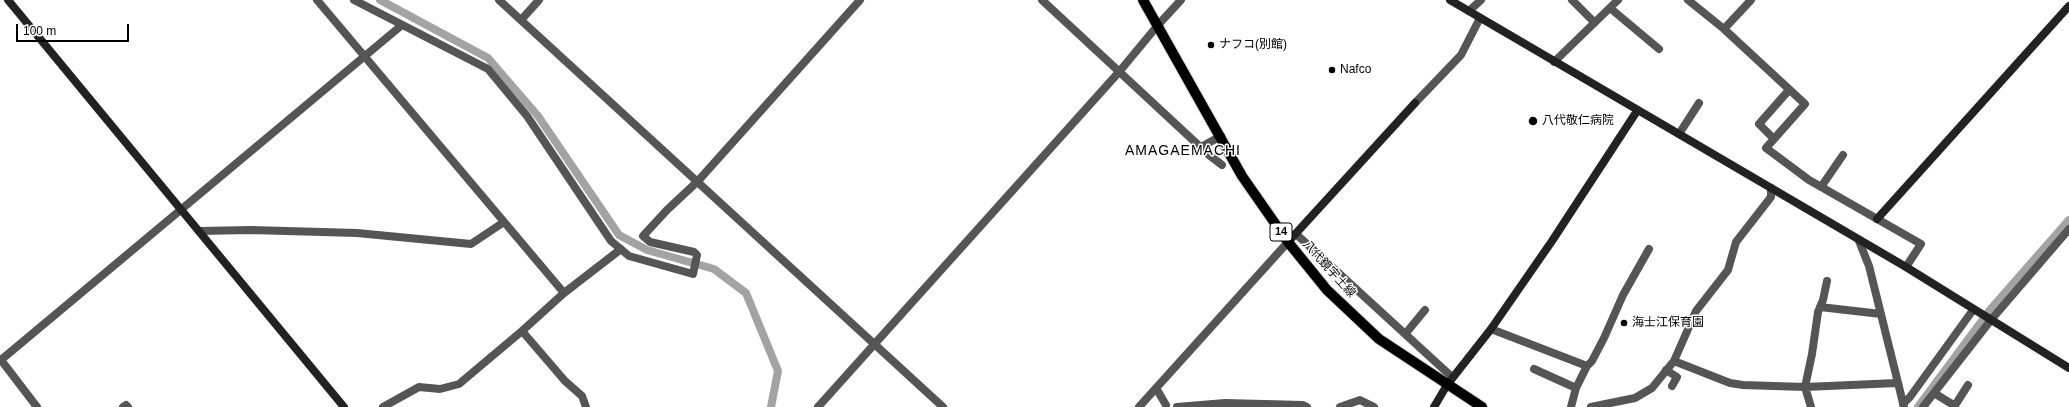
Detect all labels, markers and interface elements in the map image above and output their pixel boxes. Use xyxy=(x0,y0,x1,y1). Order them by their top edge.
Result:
scale bar xyxy=(18,16,131,42)
text: 100 m xyxy=(23,24,56,38)
place label: ナフコ(別館) xyxy=(1219,38,1287,52)
marker: ナフコ(別館) xyxy=(1206,40,1216,50)
place label: Nafco xyxy=(1340,63,1371,77)
marker: Nafco xyxy=(1327,65,1337,75)
place label: 八代敬仁病院 xyxy=(1542,114,1614,128)
marker: 八代敬仁病院 xyxy=(1527,115,1539,127)
district label: AMAGAEMACHI xyxy=(1125,143,1241,159)
road number: 14 xyxy=(1270,223,1292,241)
street label: 八代鏡宇土線 xyxy=(1300,237,1358,301)
place label: 海士江保育園 xyxy=(1632,316,1704,330)
marker: 海士江保育園 xyxy=(1619,318,1629,328)

